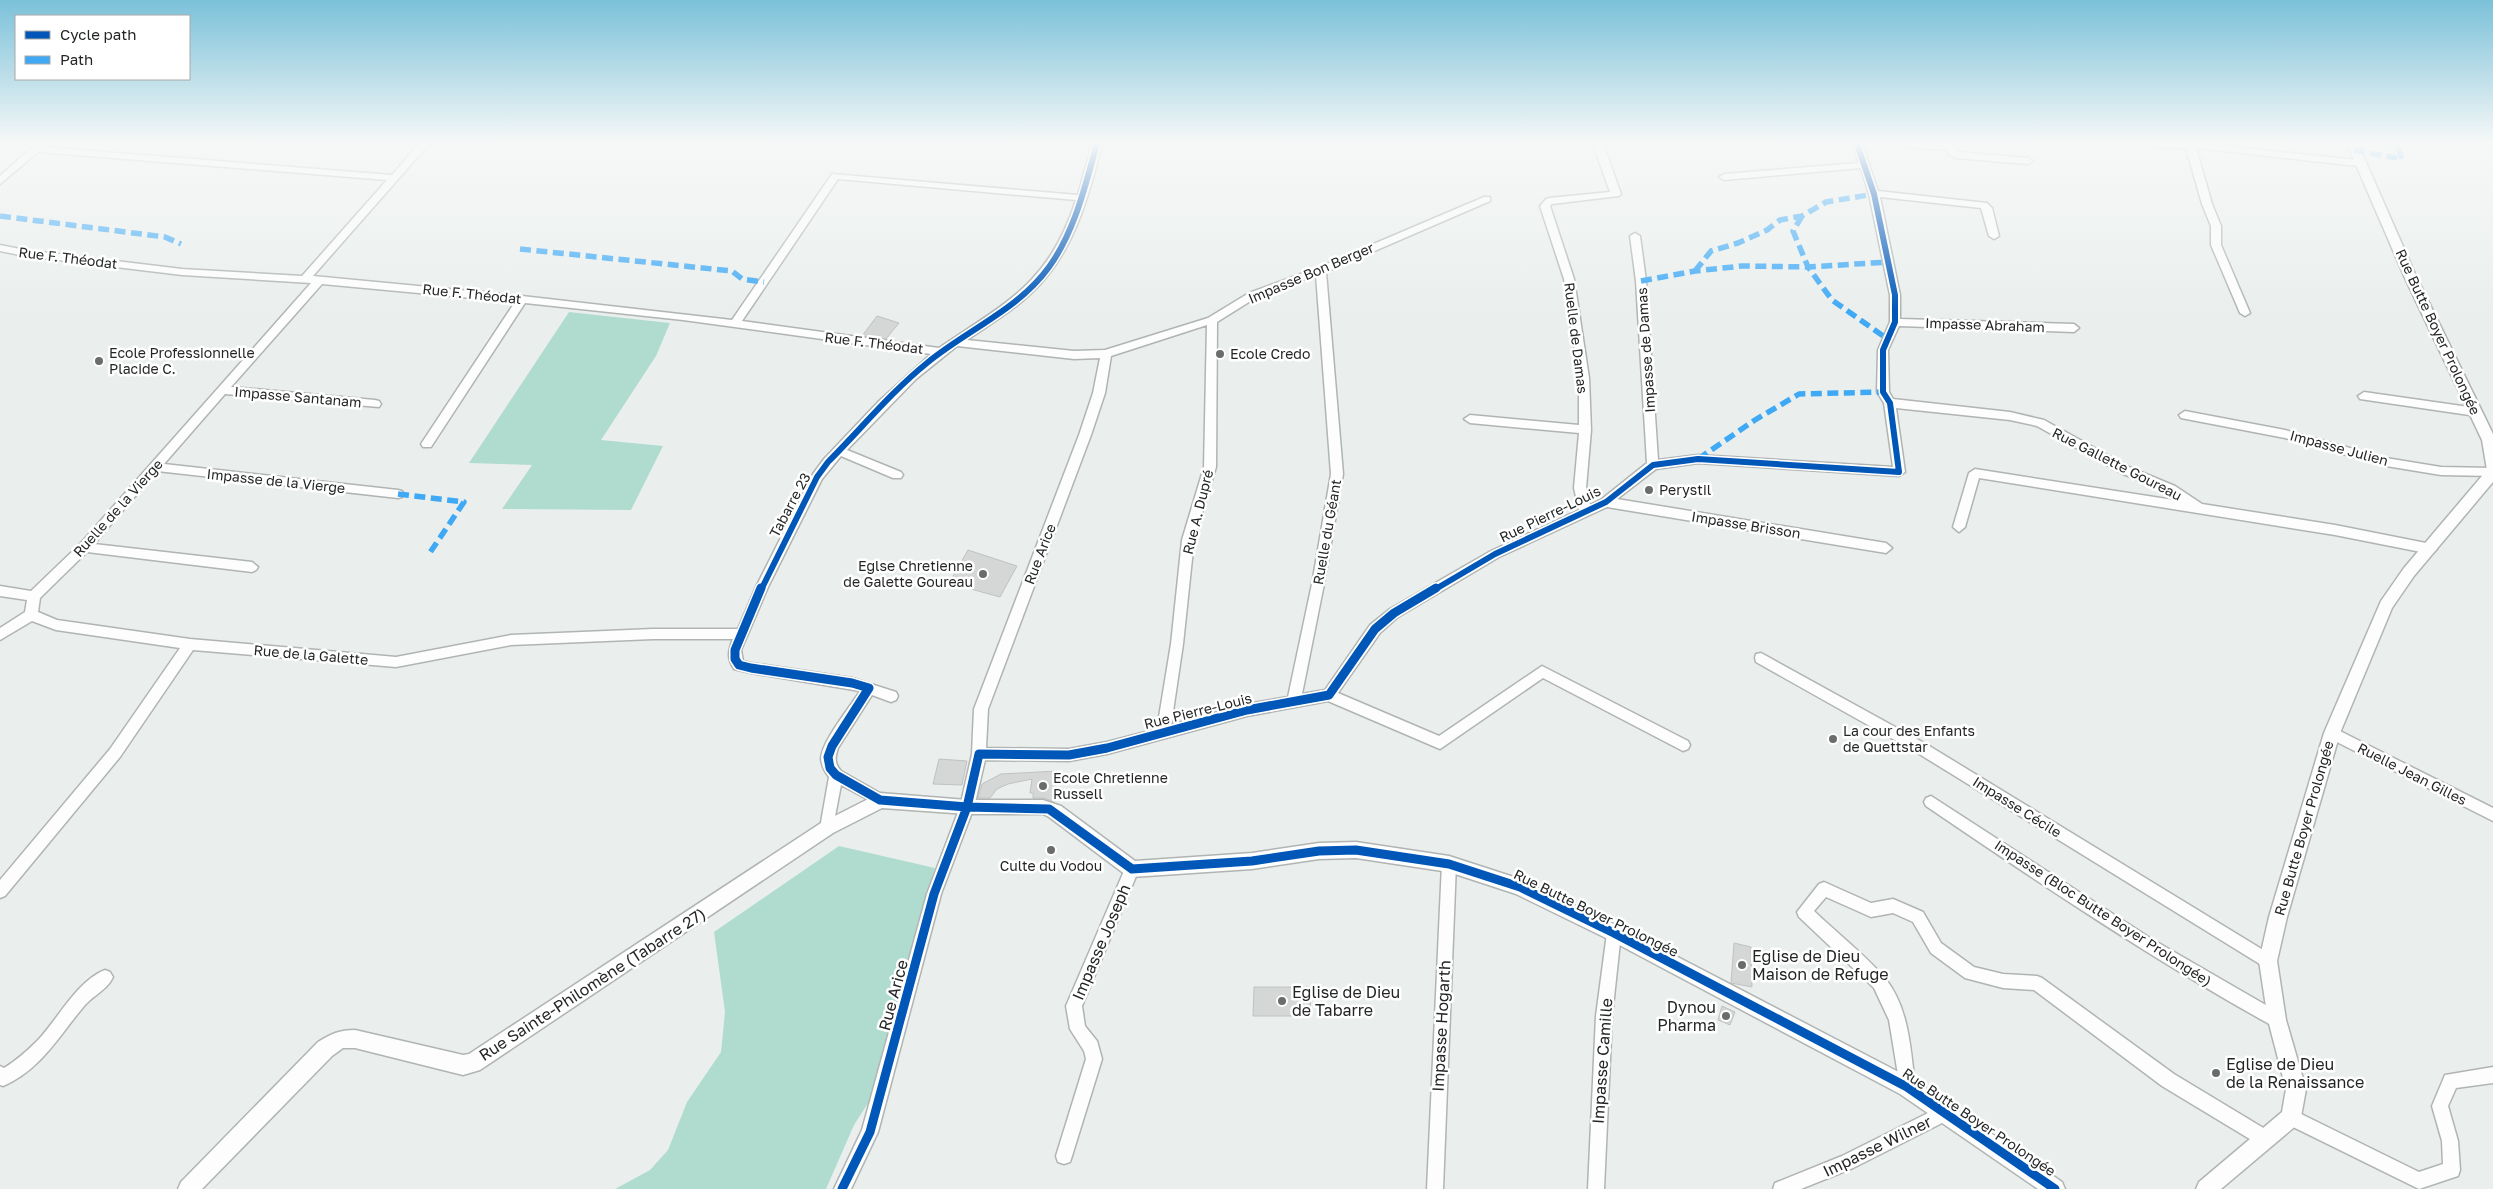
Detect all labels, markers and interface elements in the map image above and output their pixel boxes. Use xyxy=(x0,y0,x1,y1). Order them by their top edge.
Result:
legend xyxy=(15,15,190,80)
text: Cycle path xyxy=(60,25,136,43)
text: Path xyxy=(60,50,93,68)
street label: Impasse Bon Berger xyxy=(1246,238,1377,307)
street label: Rue F. Théodat xyxy=(18,243,118,272)
street label: Rue Butte Boyer Prolongée xyxy=(2392,246,2484,417)
street label: Rue F. Théodat xyxy=(422,280,522,307)
street label: Ruelle de Damas xyxy=(1561,281,1592,395)
street label: Impasse de Damas xyxy=(1633,287,1658,413)
street label: Impasse Abraham xyxy=(1925,314,2045,335)
street label: Rue F. Théodat xyxy=(824,328,924,357)
place label: Ecole Professionnelle Placide C. xyxy=(109,344,255,377)
place label: Ecole Credo xyxy=(1230,345,1310,362)
marker: Ecole Credo xyxy=(1214,348,1226,360)
marker: Ecole Professionnelle Placide C. xyxy=(93,355,105,367)
street label: Impasse Santanam xyxy=(234,382,362,411)
street label: Rue Gallette Goureau xyxy=(2050,423,2185,504)
street label: Impasse Julien xyxy=(2288,426,2390,469)
street label: Ruelle de la Vierge xyxy=(69,455,166,560)
street label: Impasse de la Vierge xyxy=(206,465,346,496)
street label: Rue A. Dupré xyxy=(1179,468,1216,556)
street label: Tabarre 23 xyxy=(765,470,814,540)
street label: Ruelle du Géant xyxy=(1309,478,1344,586)
place label: Perystil xyxy=(1659,481,1711,498)
street label: Rue Pierre-Louis xyxy=(1496,482,1603,545)
marker: Perystil xyxy=(1643,484,1655,496)
street label: Impasse Brisson xyxy=(1690,507,1802,542)
street label: Rue Arice xyxy=(1020,521,1059,587)
place label: Eglse Chretienne de Galette Goureau xyxy=(843,557,973,590)
marker: Eglse Chretienne de Galette Goureau xyxy=(977,568,989,580)
street label: Rue de la Galette xyxy=(253,641,369,668)
street label: Rue Pierre-Louis xyxy=(1142,689,1254,732)
place label: La cour des Enfants de Quettstar xyxy=(1843,722,1975,755)
marker: La cour des Enfants de Quettstar xyxy=(1827,733,1839,745)
street label: Rue Butte Boyer Prolongée xyxy=(2270,738,2337,917)
street label: Ruelle Jean Gilles xyxy=(2355,739,2470,808)
place label: Ecole Chretienne Russell xyxy=(1053,769,1168,802)
street label: Impasse Cécile xyxy=(1970,773,2065,841)
marker: Ecole Chretienne Russell xyxy=(1037,780,1049,792)
street label: Impasse (Bloc Butte Boyer Prolongée) xyxy=(1992,836,2215,989)
marker: Culte du Vodou xyxy=(1045,844,1057,856)
place label: Culte du Vodou xyxy=(1000,857,1102,874)
street label: Rue Butte Boyer Prolongée xyxy=(1511,865,1681,960)
street label: Impasse Joseph xyxy=(1068,881,1134,1003)
street label: Rue Sainte-Philomène (Tabarre 27) xyxy=(475,903,709,1065)
place label: Eglise de Dieu Maison de Refuge xyxy=(1752,946,1889,984)
street label: Rue Arice xyxy=(874,957,912,1033)
marker: Eglise de Dieu Maison de Refuge xyxy=(1736,959,1748,971)
street label: Impasse Hogarth xyxy=(1428,960,1454,1092)
place label: Eglise de Dieu de Tabarre xyxy=(1292,982,1400,1020)
marker: Eglise de Dieu de Tabarre xyxy=(1276,995,1288,1007)
street label: Impasse Camille xyxy=(1588,997,1616,1125)
place label: Dynou Pharma xyxy=(1657,997,1716,1035)
marker: Dynou Pharma xyxy=(1720,1010,1732,1022)
place label: Eglise de Dieu de la Renaissance xyxy=(2226,1054,2364,1092)
street label: Rue Butte Boyer Prolongée xyxy=(1899,1064,2059,1179)
marker: Eglise de Dieu de la Renaissance xyxy=(2210,1067,2222,1079)
street label: Impasse Wilner xyxy=(1819,1111,1935,1181)

